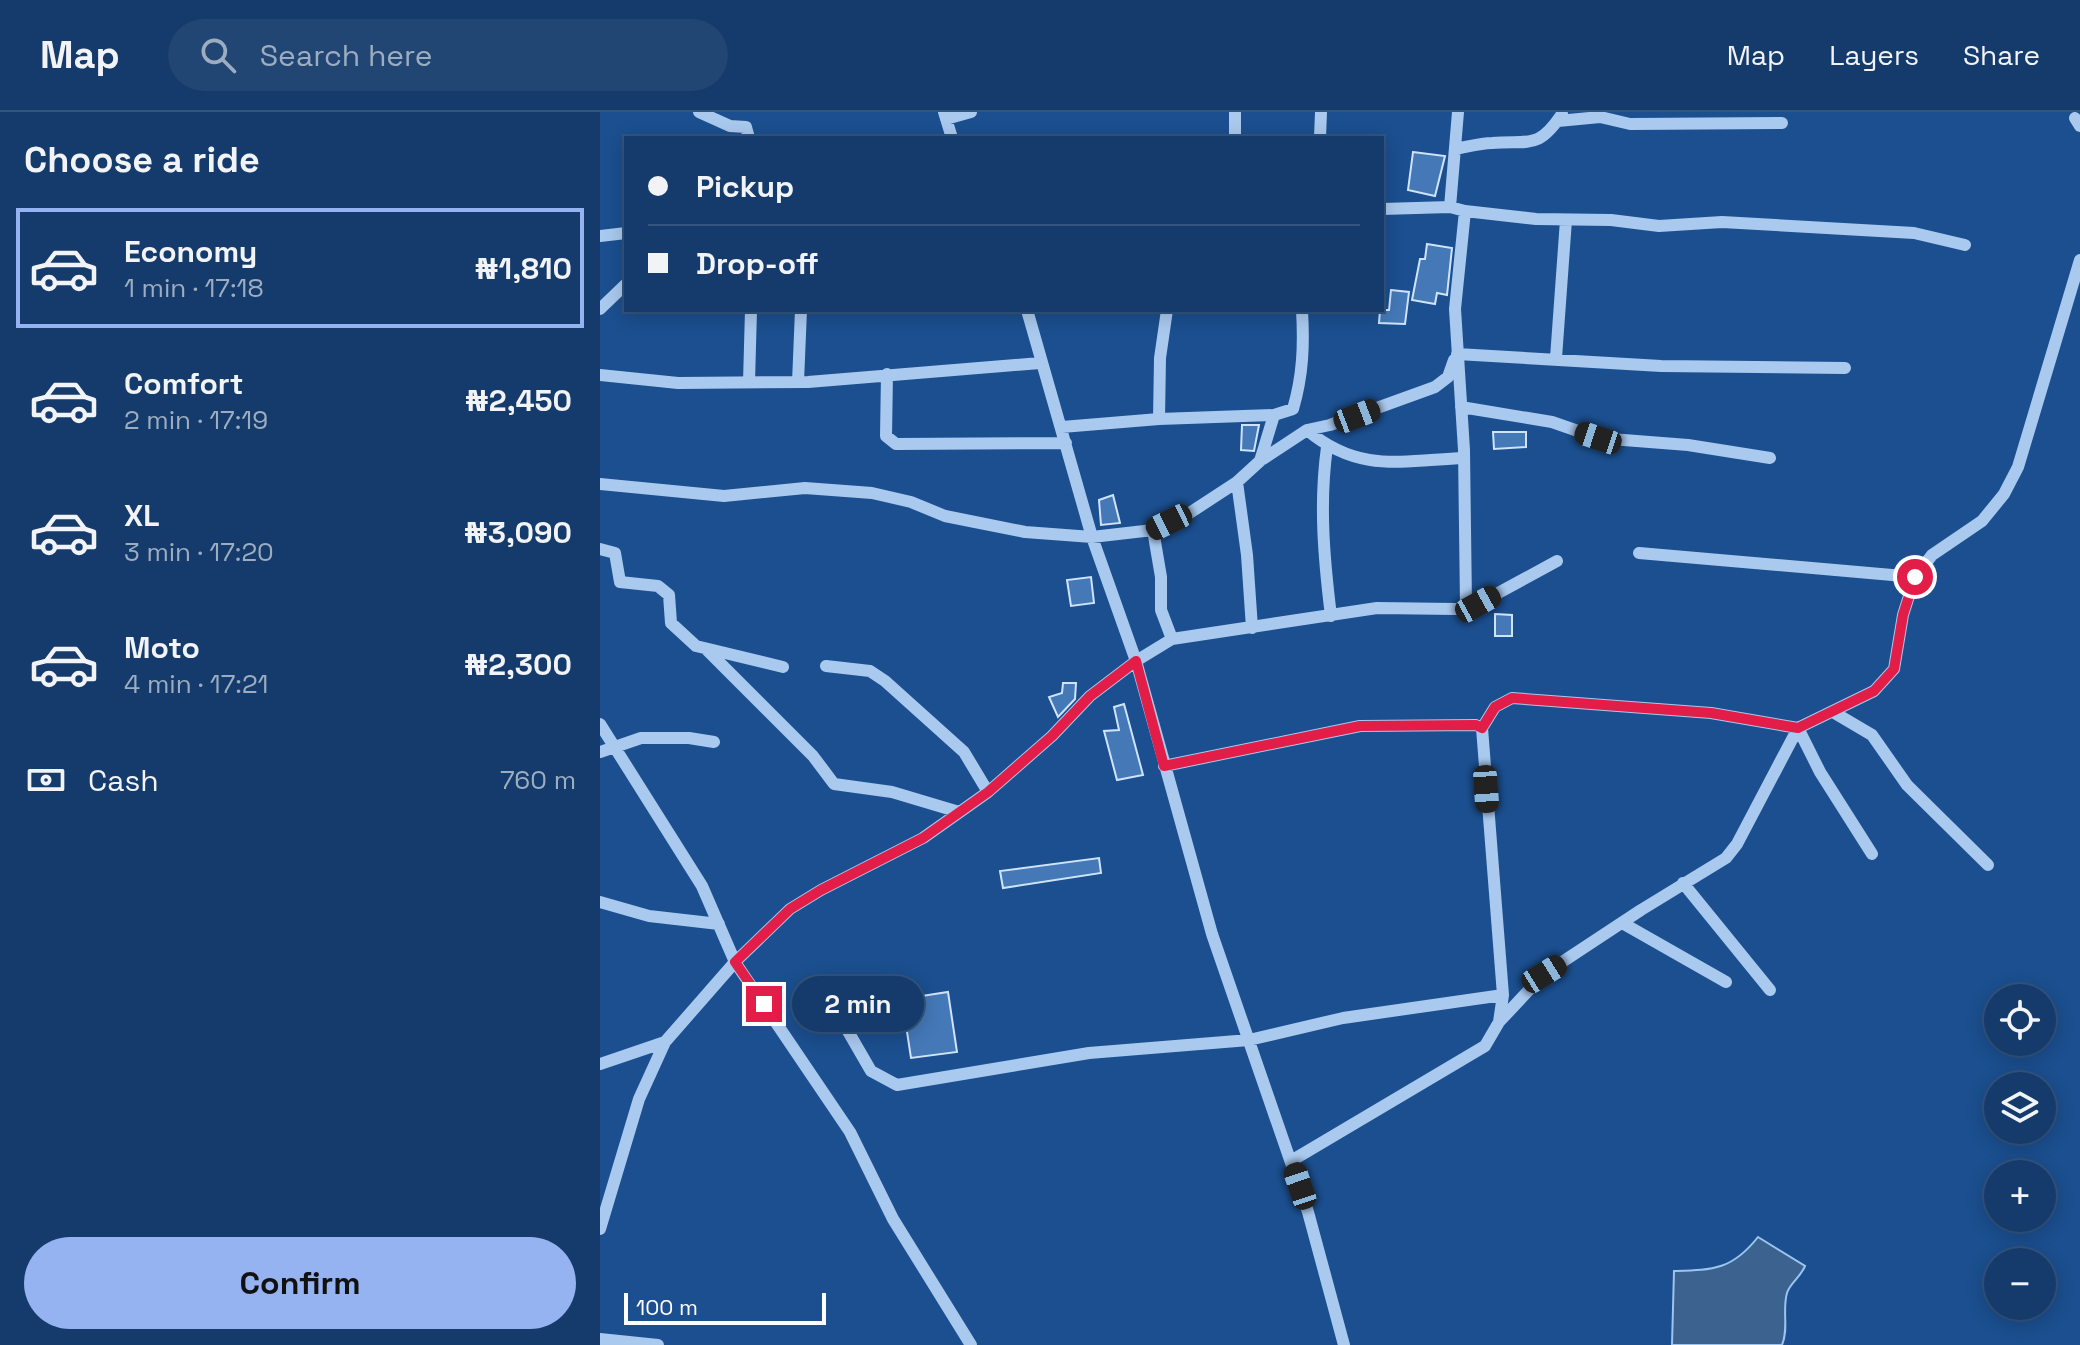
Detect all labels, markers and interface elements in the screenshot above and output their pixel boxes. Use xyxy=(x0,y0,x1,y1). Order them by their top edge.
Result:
search box xyxy=(168,19,728,91)
text: Map xyxy=(40,31,120,79)
icon: search xyxy=(196,33,240,77)
text: Search here xyxy=(260,36,433,75)
text: Map xyxy=(1727,37,1785,73)
text: Layers xyxy=(1829,37,1919,73)
text: Share xyxy=(1963,37,2040,73)
text: Choose a ride xyxy=(24,137,260,183)
text: Pickup xyxy=(696,167,794,206)
icon: car xyxy=(28,232,100,304)
text: Economy xyxy=(124,232,257,271)
text: Drop-off xyxy=(696,244,819,283)
text: ₦1,810 xyxy=(474,249,572,288)
text: 1 min · 17:18 xyxy=(124,271,264,305)
icon: car xyxy=(28,364,100,436)
text: Comfort xyxy=(124,364,243,403)
text: ₦2,450 xyxy=(465,381,572,420)
car xyxy=(1330,396,1384,436)
text: 2 min · 17:19 xyxy=(124,403,268,437)
car xyxy=(1571,419,1625,457)
icon: car xyxy=(28,496,100,568)
text: XL xyxy=(124,496,160,535)
car xyxy=(1142,501,1196,543)
text: ₦3,090 xyxy=(464,513,572,552)
text: 3 min · 17:20 xyxy=(124,535,274,569)
route start xyxy=(1897,559,1933,595)
car xyxy=(1451,582,1505,626)
icon: car xyxy=(28,628,100,700)
text: Moto xyxy=(124,628,200,667)
text: ₦2,300 xyxy=(464,645,572,684)
text: 4 min · 17:21 xyxy=(124,667,268,701)
icon: cash xyxy=(24,758,68,802)
text: Cash xyxy=(88,761,159,800)
text: 760 m xyxy=(500,763,576,797)
car xyxy=(1472,764,1500,814)
car xyxy=(1517,951,1571,997)
callout: 2 min xyxy=(792,976,924,1032)
map controls xyxy=(1984,984,2056,1320)
button: locate xyxy=(1984,984,2056,1056)
route end xyxy=(746,986,782,1022)
text: 2 min xyxy=(824,987,892,1021)
button: layers xyxy=(1984,1072,2056,1144)
car xyxy=(1281,1159,1319,1213)
button: + xyxy=(1984,1160,2056,1232)
button: Confirm xyxy=(24,1237,576,1329)
button: − xyxy=(1984,1248,2056,1320)
scale bar xyxy=(624,1289,826,1325)
text: 100 m xyxy=(636,1293,698,1321)

